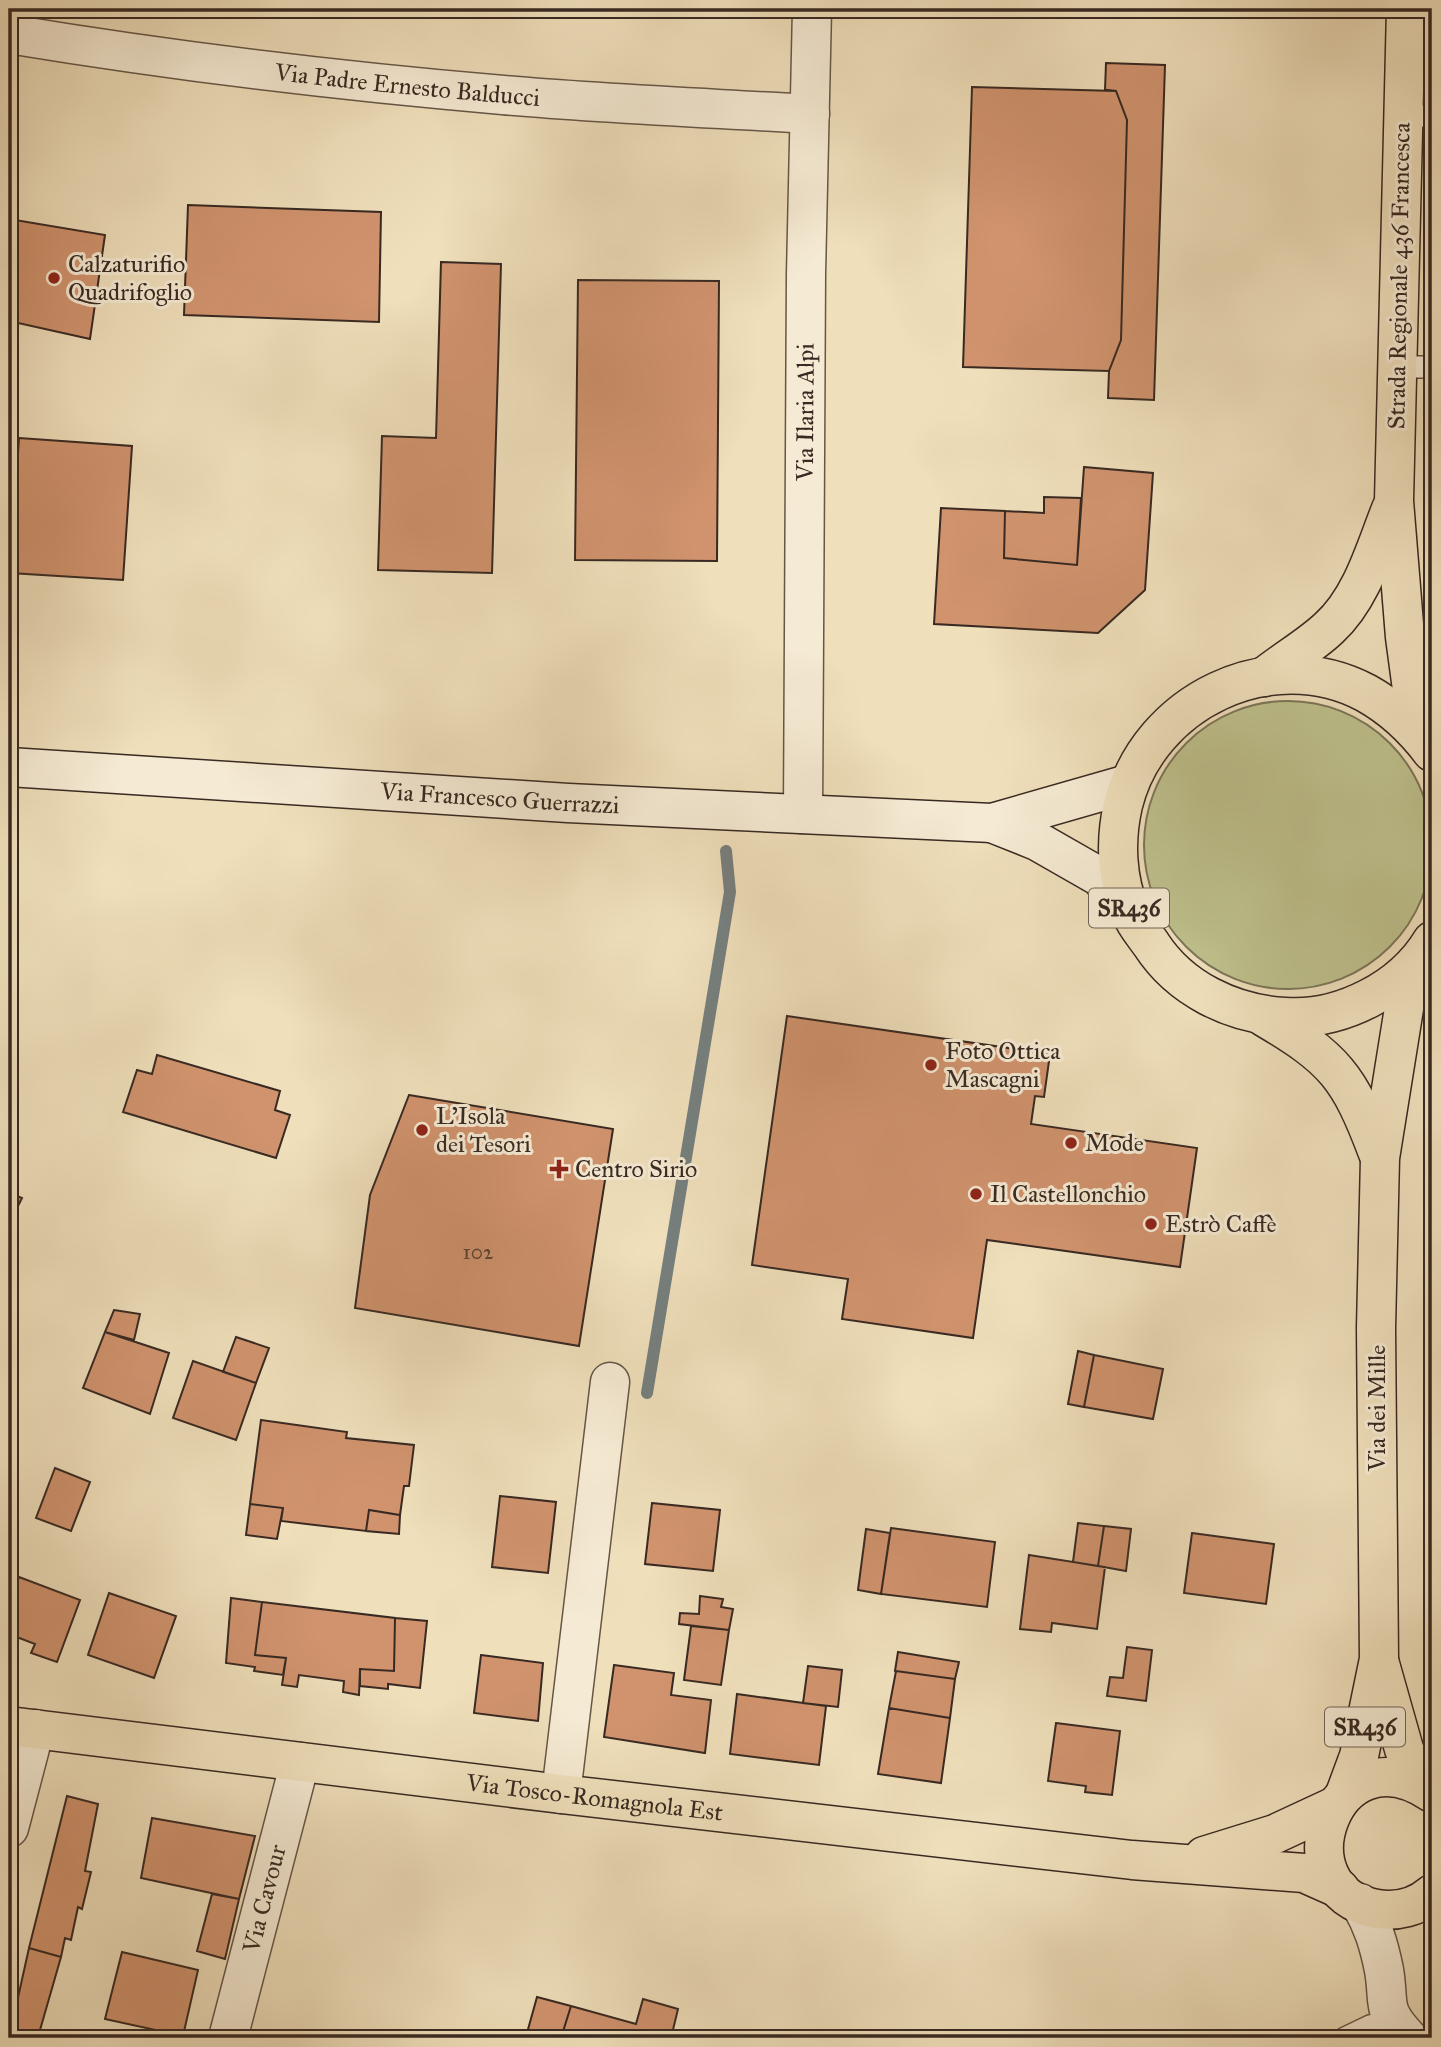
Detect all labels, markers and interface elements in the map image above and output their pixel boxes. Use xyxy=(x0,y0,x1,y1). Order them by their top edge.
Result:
street label: Via Padre Ernesto Balducci xyxy=(272,57,542,113)
street label: Strada Regionale 436 Francesca xyxy=(1381,121,1417,430)
place label: Calzaturifio Quadrifoglio xyxy=(68,249,192,307)
marker: Calzaturifio Quadrifoglio xyxy=(46,270,62,286)
street label: Via Ilaria Alpi xyxy=(790,343,821,482)
street label: Via Francesco Guerrazzi xyxy=(378,776,621,820)
road number: SR436 xyxy=(1089,888,1169,928)
place label: Foto Ottica Mascagni xyxy=(945,1036,1061,1094)
marker: Foto Ottica Mascagni xyxy=(923,1057,939,1073)
place label: L'Isola dei Tesori xyxy=(436,1101,531,1159)
marker: L'Isola dei Tesori xyxy=(414,1122,430,1138)
place label: Mode xyxy=(1085,1128,1144,1158)
marker: Mode xyxy=(1063,1135,1079,1151)
place label: Centro Sirio xyxy=(575,1154,697,1184)
marker: Centro Sirio xyxy=(549,1159,569,1179)
place label: Il Castellonchio xyxy=(990,1179,1146,1209)
marker: Il Castellonchio xyxy=(968,1186,984,1202)
place label: Estrò Caffè xyxy=(1165,1209,1277,1239)
marker: Estrò Caffè xyxy=(1143,1216,1159,1232)
house number: 102 xyxy=(463,1239,494,1265)
street label: Via dei Mille xyxy=(1362,1345,1392,1472)
road number: SR436 xyxy=(1325,1708,1405,1746)
street label: Via Tosco-Romagnola Est xyxy=(464,1767,725,1828)
street label: Via Cavour xyxy=(236,1842,293,1957)

